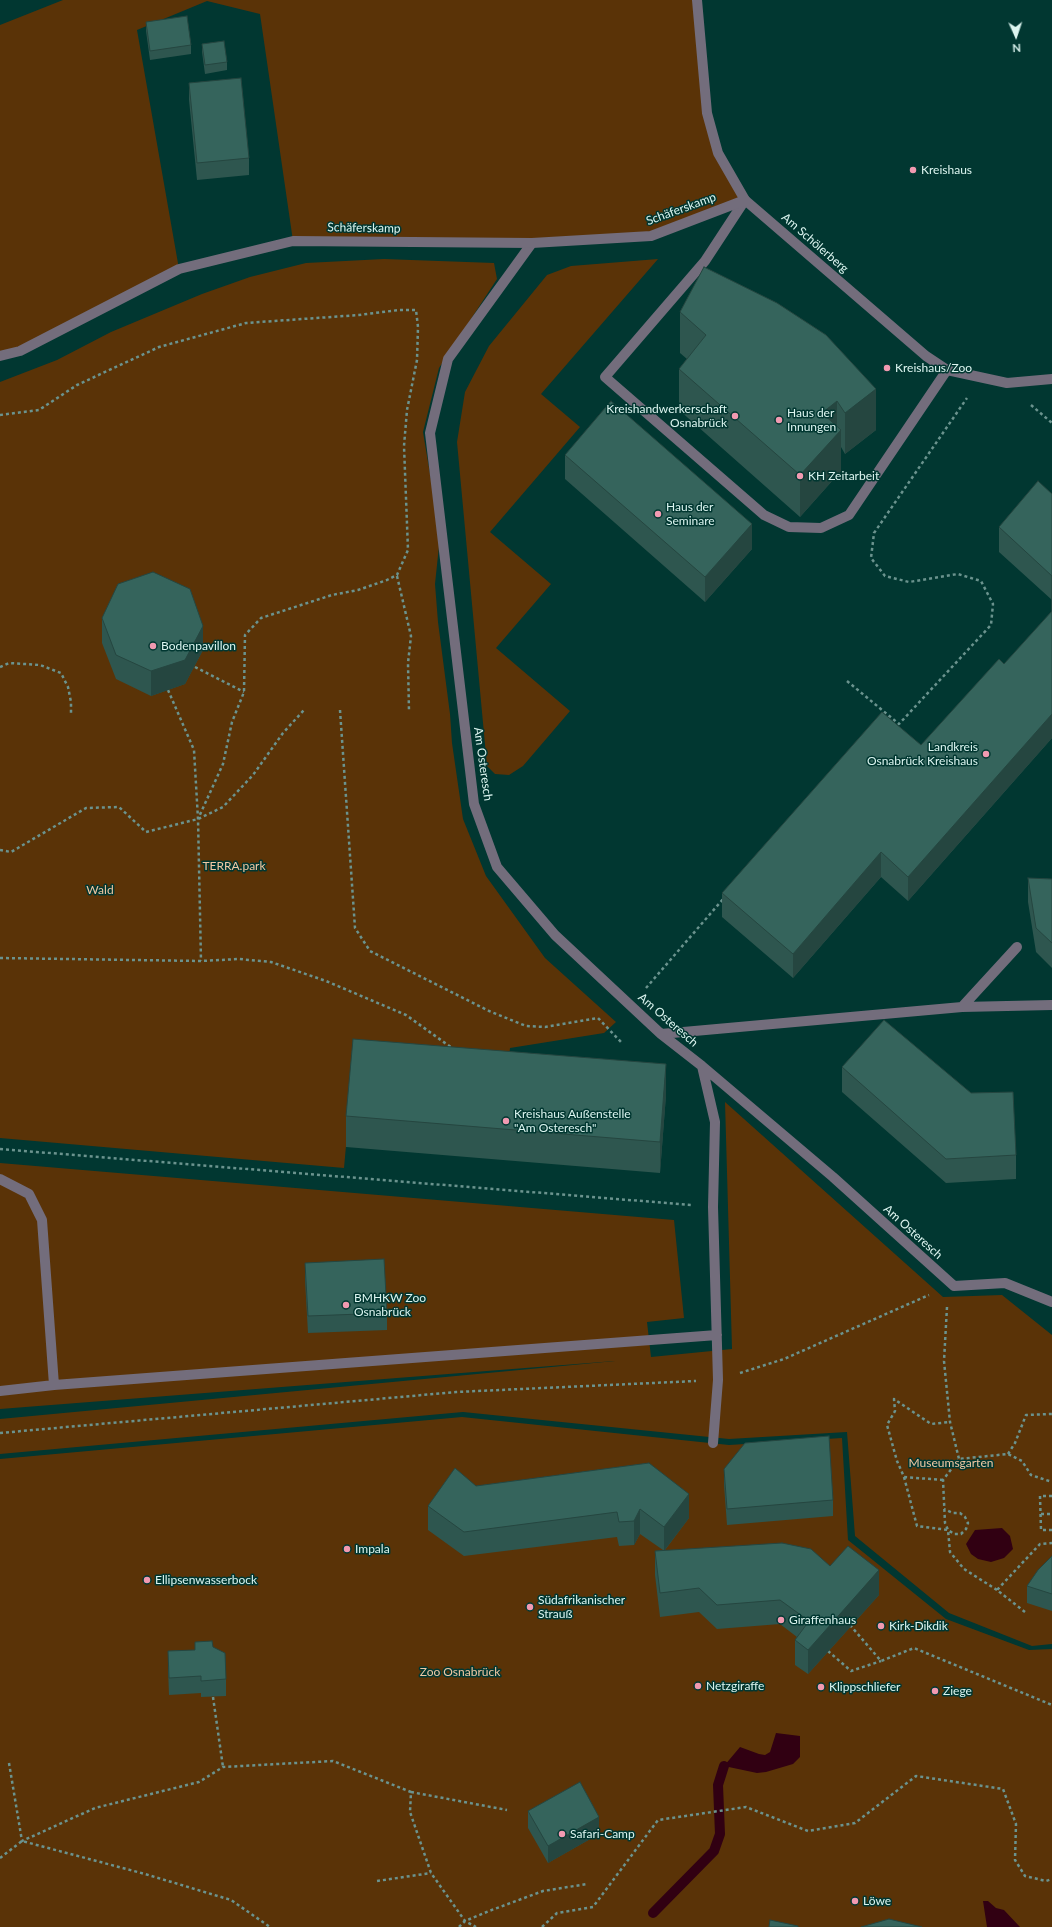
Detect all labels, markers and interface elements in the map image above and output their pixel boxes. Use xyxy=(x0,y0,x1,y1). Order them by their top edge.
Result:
north arrow xyxy=(996,16,1036,56)
text: N xyxy=(1012,42,1021,55)
place label: Kreishaus xyxy=(921,163,972,177)
marker: Kreishaus xyxy=(908,165,918,175)
street label: Schäferskamp xyxy=(644,190,718,228)
street label: Am Schölerberg xyxy=(779,210,851,276)
street label: Schäferskamp xyxy=(327,220,401,236)
place label: Kreishaus/Zoo xyxy=(895,361,972,375)
marker: Kreishaus/Zoo xyxy=(882,363,892,373)
place label: Kreishandwerkerschaft Osnabrück xyxy=(606,402,727,430)
place label: Haus der Innungen xyxy=(787,406,836,434)
marker: Kreishandwerkerschaft Osnabrück xyxy=(730,411,740,421)
marker: Haus der Innungen xyxy=(774,415,784,425)
place label: KH Zeitarbeit xyxy=(808,469,879,483)
marker: KH Zeitarbeit xyxy=(795,471,805,481)
place label: Haus der Seminare xyxy=(666,500,715,528)
marker: Haus der Seminare xyxy=(653,509,663,519)
place label: Bodenpavillon xyxy=(161,639,236,653)
marker: Bodenpavillon xyxy=(148,641,158,651)
street label: Am Osteresch xyxy=(471,726,495,802)
place label: Landkreis Osnabrück Kreishaus xyxy=(867,740,978,768)
marker: Landkreis Osnabrück Kreishaus xyxy=(981,749,991,759)
park label: TERRA.park xyxy=(202,859,266,873)
park label: Wald xyxy=(86,883,114,897)
street label: Am Osteresch xyxy=(635,990,701,1050)
place label: Kreishaus Außenstelle "Am Osteresch" xyxy=(514,1107,631,1135)
marker: Kreishaus Außenstelle "Am Osteresch" xyxy=(501,1116,511,1126)
street label: Am Osteresch xyxy=(881,1202,945,1262)
place label: BMHKW Zoo Osnabrück xyxy=(354,1291,426,1319)
marker: BMHKW Zoo Osnabrück xyxy=(341,1300,351,1310)
park label: Museumsgarten xyxy=(909,1456,993,1470)
place label: Impala xyxy=(355,1542,390,1556)
marker: Impala xyxy=(342,1544,352,1554)
place label: Ellipsenwasserbock xyxy=(155,1573,257,1587)
marker: Ellipsenwasserbock xyxy=(142,1575,152,1585)
place label: Südafrikanischer Strauß xyxy=(538,1593,625,1621)
marker: Südafrikanischer Strauß xyxy=(525,1602,535,1612)
place label: Giraffenhaus xyxy=(789,1613,856,1627)
marker: Giraffenhaus xyxy=(776,1615,786,1625)
place label: Kirk-Dikdik xyxy=(889,1619,948,1633)
marker: Kirk-Dikdik xyxy=(876,1621,886,1631)
park label: Zoo Osnabrück xyxy=(420,1665,500,1679)
place label: Netzgiraffe xyxy=(706,1679,764,1693)
place label: Klippschliefer xyxy=(829,1680,900,1694)
marker: Netzgiraffe xyxy=(693,1681,703,1691)
marker: Klippschliefer xyxy=(816,1682,826,1692)
place label: Ziege xyxy=(943,1684,972,1698)
marker: Ziege xyxy=(930,1686,940,1696)
place label: Safari-Camp xyxy=(570,1827,635,1841)
marker: Safari-Camp xyxy=(557,1829,567,1839)
place label: Löwe xyxy=(863,1894,891,1908)
marker: Löwe xyxy=(850,1896,860,1906)

